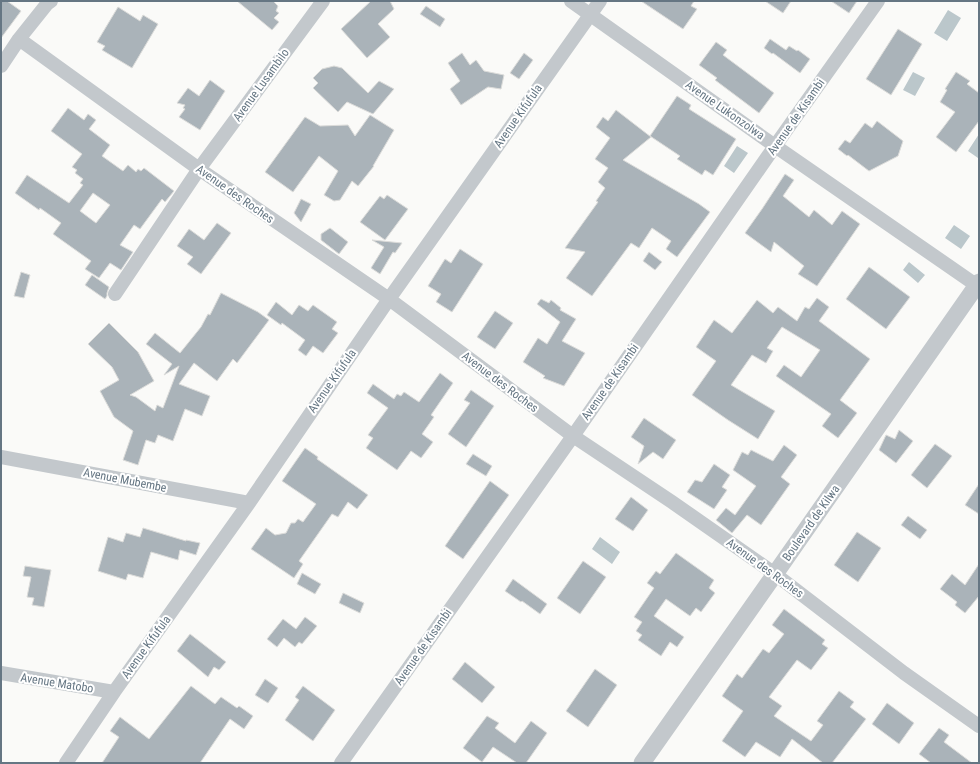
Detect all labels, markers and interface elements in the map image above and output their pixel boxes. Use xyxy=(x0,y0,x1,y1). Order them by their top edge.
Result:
street label: Avenue Lusambilo xyxy=(230,46,292,124)
street label: Avenue de Kisambi xyxy=(764,76,828,158)
street label: Avenue Lukonzolwa xyxy=(683,78,767,143)
street label: Avenue Kifufula xyxy=(491,81,545,150)
street label: Avenue des Roches xyxy=(193,162,277,226)
street label: Avenue de Kisambi xyxy=(578,341,642,423)
street label: Avenue Kifufula xyxy=(305,346,359,415)
street label: Avenue des Roches xyxy=(459,349,541,415)
street label: Avenue Mubembe xyxy=(82,465,168,495)
street label: Boulevard de Kilwa xyxy=(780,482,843,564)
street label: Avenue des Roches xyxy=(724,535,806,601)
street label: Avenue de Kisambi xyxy=(391,606,455,688)
street label: Avenue Kifufula xyxy=(119,613,174,681)
street label: Avenue Matobo xyxy=(20,670,94,696)

